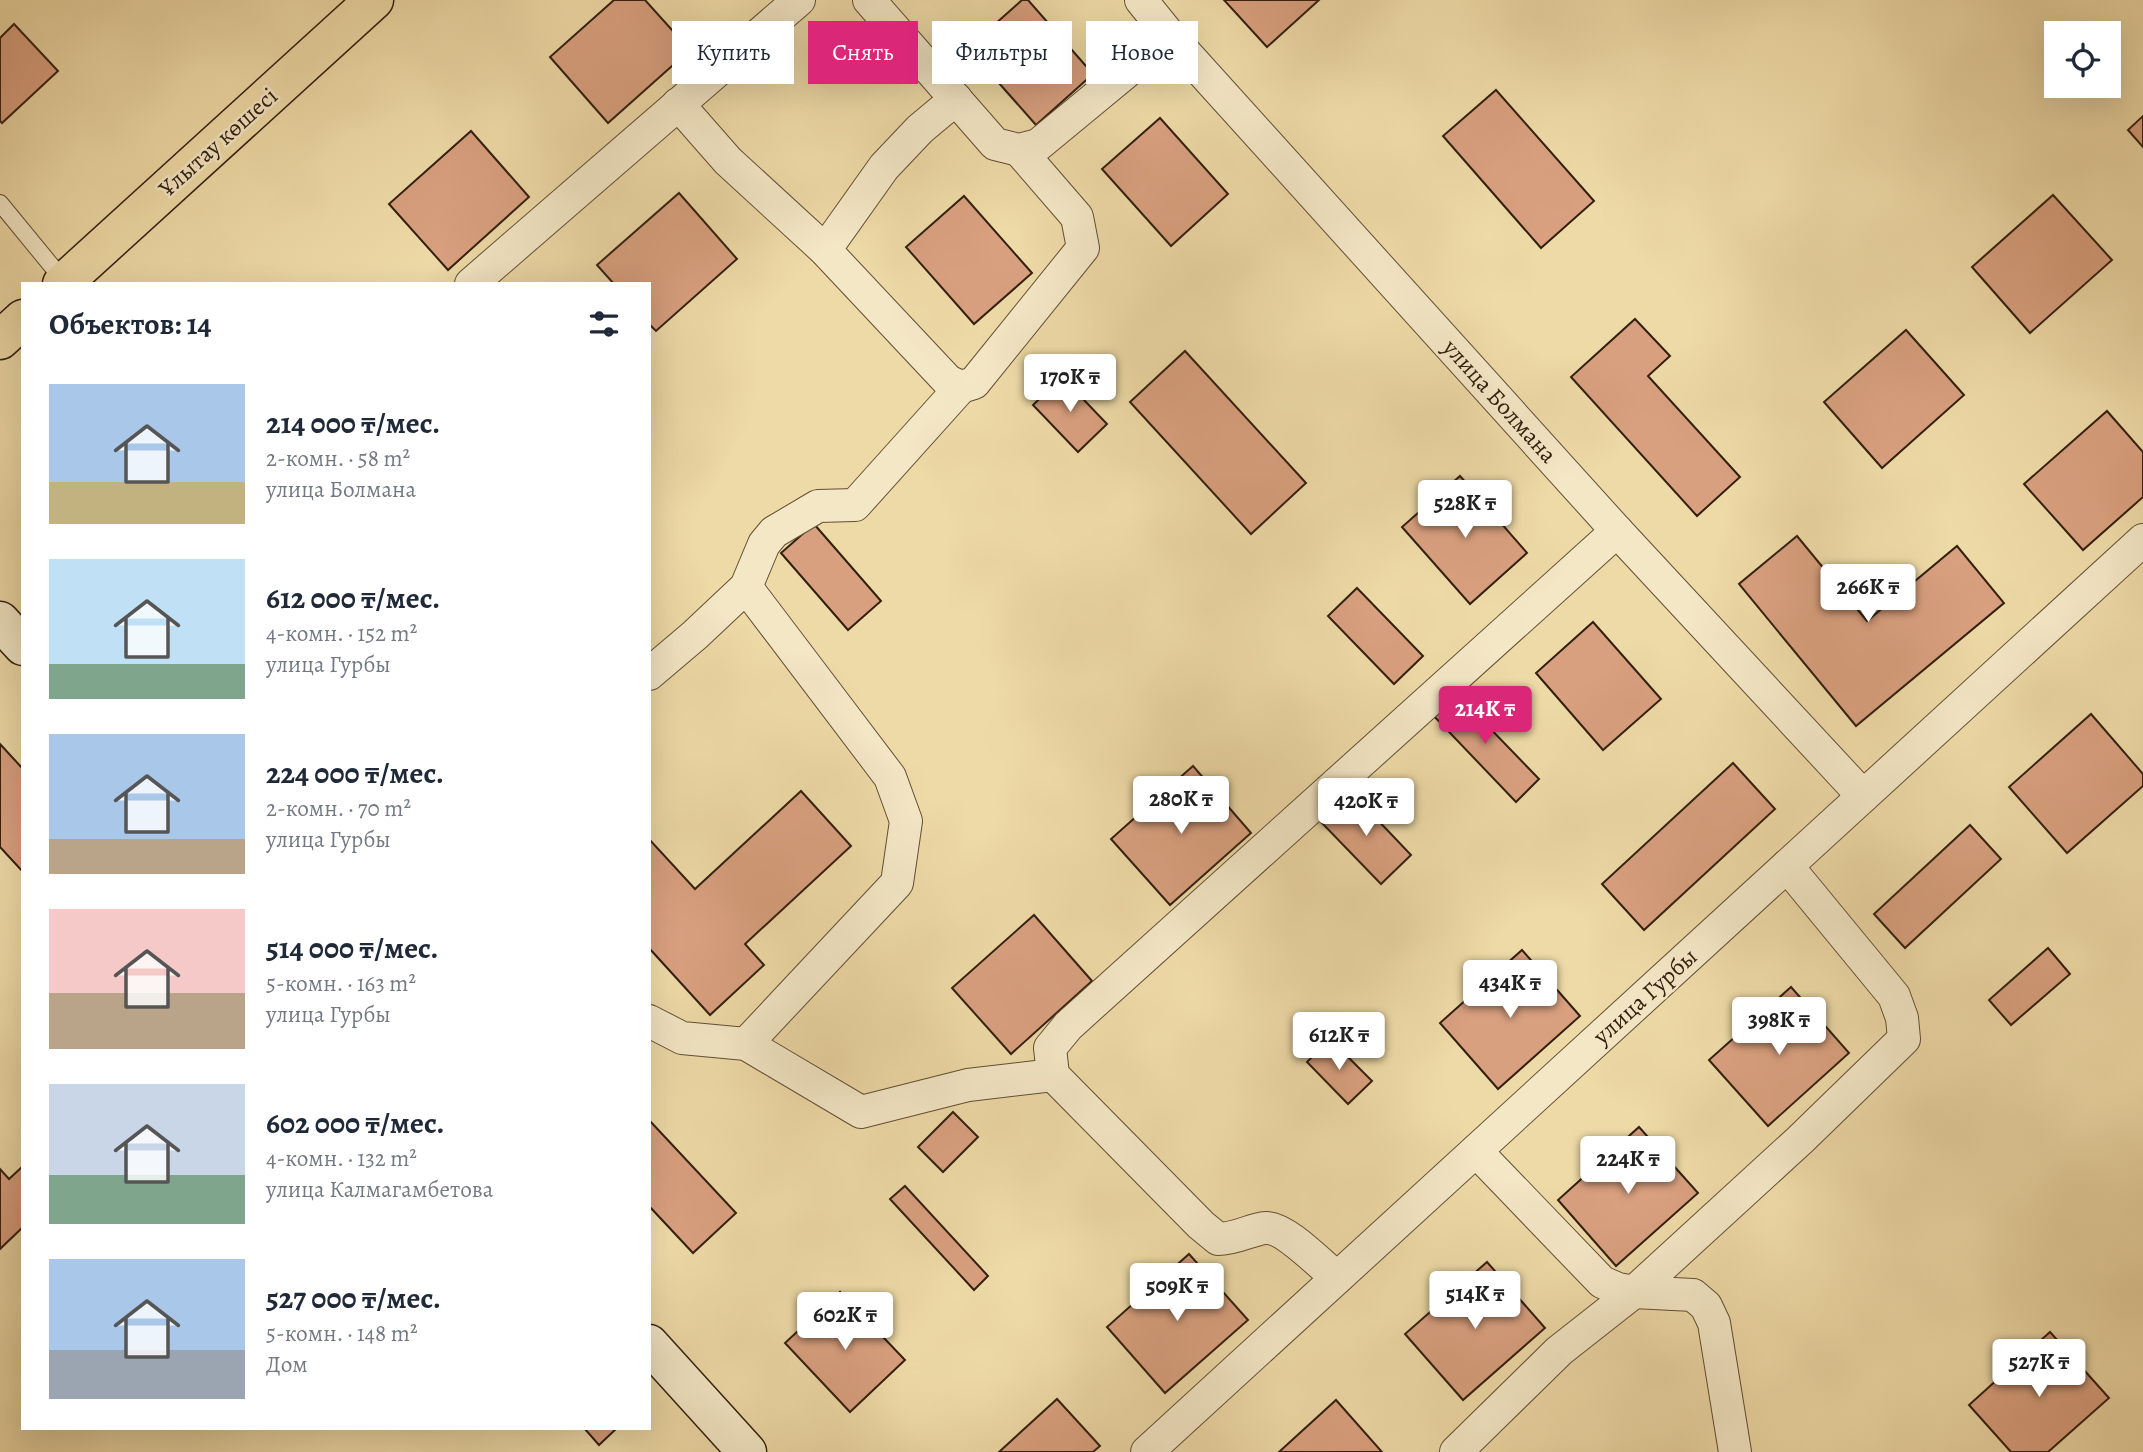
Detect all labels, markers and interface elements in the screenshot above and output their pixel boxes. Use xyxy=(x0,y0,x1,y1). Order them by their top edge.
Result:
chip: Купить xyxy=(672,21,794,84)
chip: Снять xyxy=(808,21,918,84)
chip: Фильтры xyxy=(932,21,1072,84)
chip: Новое xyxy=(1086,21,1198,84)
map controls xyxy=(2044,21,2121,98)
button: locate xyxy=(2044,21,2121,98)
street label: Ұлытау көшесі xyxy=(151,80,284,205)
text: Объектов: 14 xyxy=(49,304,211,344)
icon: filters xyxy=(585,305,623,343)
street label: улица Болмана xyxy=(1435,331,1564,470)
pin: 170K ₸ xyxy=(1013,354,1127,414)
text: 170K ₸ xyxy=(1040,361,1100,392)
text: 214 000 ₸/мес. xyxy=(266,403,440,443)
icon: home xyxy=(105,412,189,496)
text: 2-комн. · 58 m² xyxy=(266,443,410,474)
text: улица Болмана xyxy=(266,474,416,505)
pin: 528K ₸ xyxy=(1408,480,1522,540)
text: 528K ₸ xyxy=(1434,487,1496,518)
pin: 266K ₸ xyxy=(1811,564,1925,624)
text: 266K ₸ xyxy=(1837,571,1899,602)
text: 612 000 ₸/мес. xyxy=(266,578,440,618)
icon: home xyxy=(105,587,189,671)
text: 4-комн. · 152 m² xyxy=(266,618,417,649)
text: улица Гурбы xyxy=(266,649,391,680)
pin: 214K ₸ xyxy=(1428,686,1542,746)
text: 214K ₸ xyxy=(1455,693,1515,724)
text: 224 000 ₸/мес. xyxy=(266,753,444,793)
icon: home xyxy=(105,762,189,846)
pin: 280K ₸ xyxy=(1124,776,1238,836)
pin: 420K ₸ xyxy=(1309,778,1423,838)
text: 280K ₸ xyxy=(1149,783,1213,814)
text: 420K ₸ xyxy=(1334,785,1398,816)
text: 2-комн. · 70 m² xyxy=(266,793,411,824)
text: улица Гурбы xyxy=(266,824,391,855)
text: 514 000 ₸/мес. xyxy=(266,928,439,968)
icon: home xyxy=(105,937,189,1021)
street label: улица Гурбы xyxy=(1585,941,1704,1052)
pin: 434K ₸ xyxy=(1453,960,1567,1020)
text: 434K ₸ xyxy=(1479,967,1541,998)
text: 5-комн. · 163 m² xyxy=(266,968,416,999)
pin: 398K ₸ xyxy=(1722,998,1836,1057)
text: улица Гурбы xyxy=(266,999,391,1030)
text: 398K ₸ xyxy=(1748,1004,1810,1035)
pin: 612K ₸ xyxy=(1282,1012,1396,1072)
text: 612K ₸ xyxy=(1309,1019,1369,1050)
text: 602 000 ₸/мес. xyxy=(266,1103,445,1143)
icon: home xyxy=(105,1112,189,1196)
pin: 224K ₸ xyxy=(1571,1136,1685,1196)
text: 4-комн. · 132 m² xyxy=(266,1143,417,1174)
text: 224K ₸ xyxy=(1596,1143,1660,1174)
text: улица Калмагамбетова xyxy=(266,1174,493,1205)
pin: 509K ₸ xyxy=(1120,1264,1234,1323)
text: 509K ₸ xyxy=(1146,1270,1208,1301)
pin: 514K ₸ xyxy=(1418,1272,1532,1331)
text: 527 000 ₸/мес. xyxy=(266,1278,441,1318)
text: 514K ₸ xyxy=(1445,1278,1505,1309)
icon: home xyxy=(105,1287,189,1371)
pin: 602K ₸ xyxy=(788,1292,902,1352)
text: 602K ₸ xyxy=(813,1299,877,1330)
text: 5-комн. · 148 m² xyxy=(266,1318,417,1349)
pin: 527K ₸ xyxy=(1982,1340,2096,1399)
text: 527K ₸ xyxy=(2008,1346,2070,1377)
text: Дом xyxy=(266,1349,308,1380)

